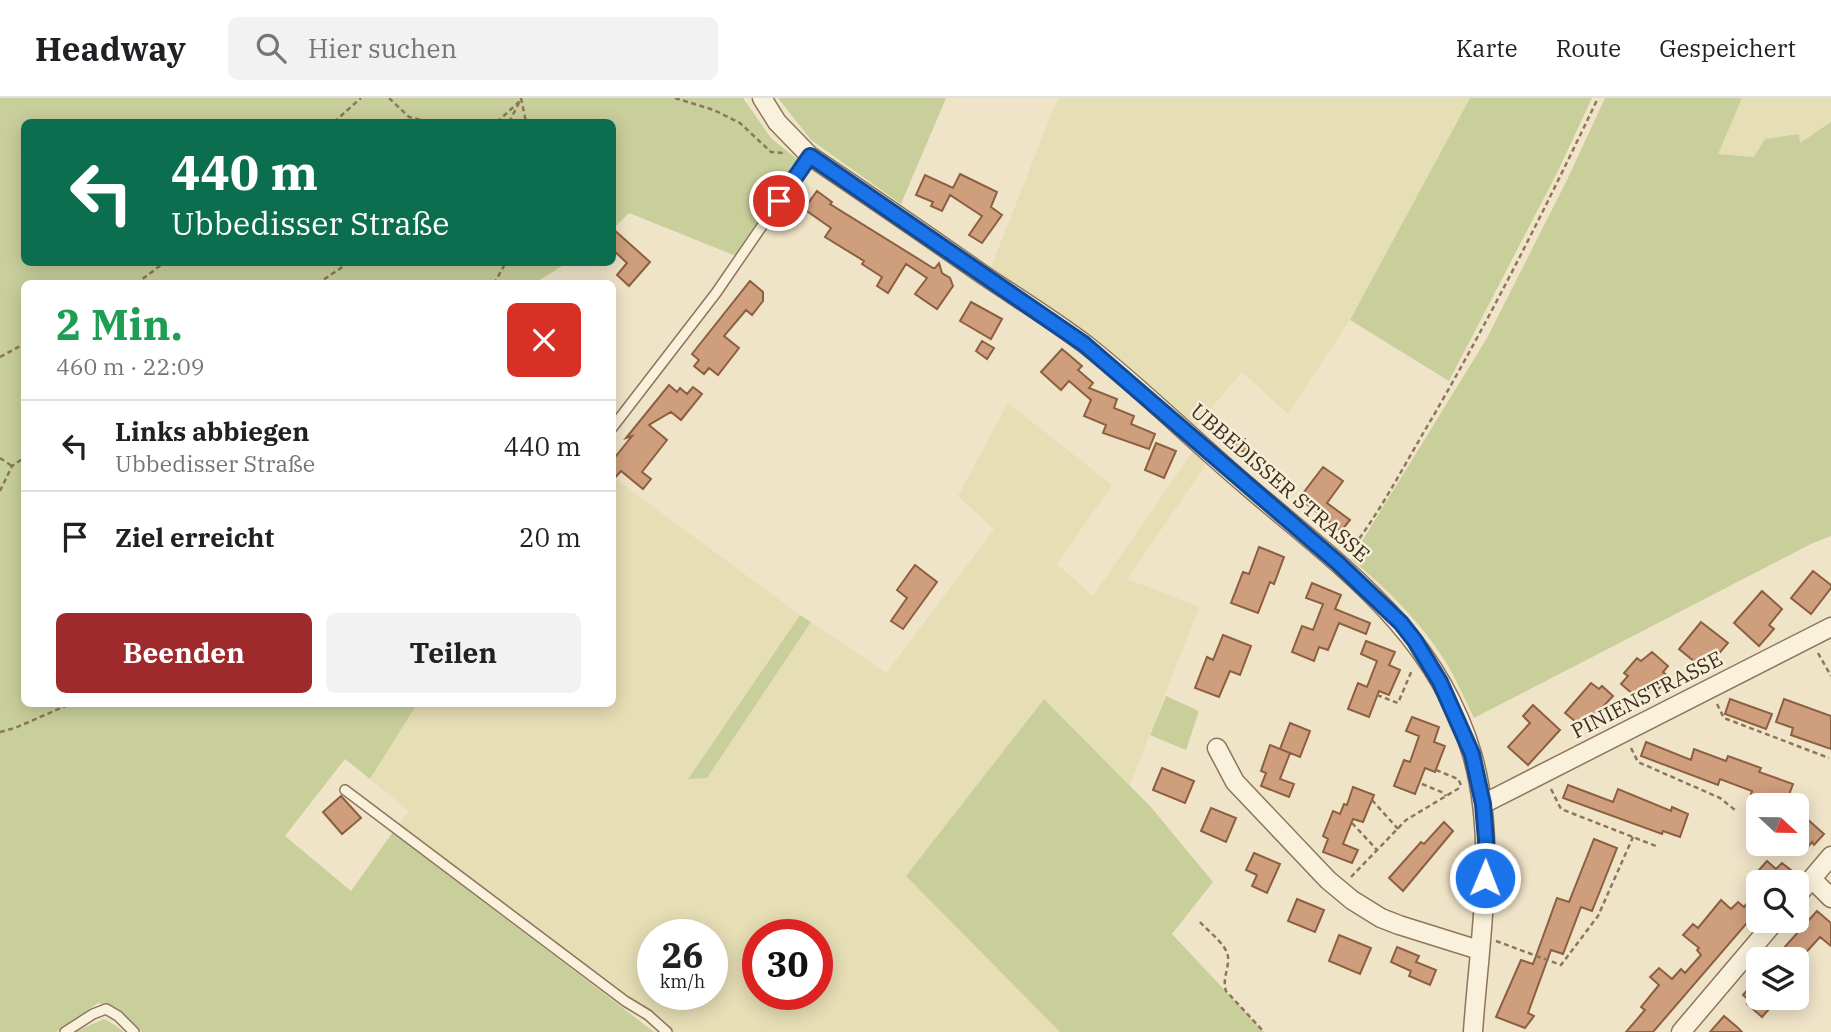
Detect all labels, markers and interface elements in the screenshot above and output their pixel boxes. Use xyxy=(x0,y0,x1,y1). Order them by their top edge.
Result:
search box xyxy=(228,17,718,80)
text: Headway xyxy=(35,27,186,70)
icon: search xyxy=(252,29,290,67)
text: Hier suchen xyxy=(308,31,457,65)
text: Karte xyxy=(1456,32,1518,64)
text: Route xyxy=(1556,32,1621,64)
text: Gespeichert xyxy=(1659,32,1796,64)
text: 440 m xyxy=(171,140,318,203)
icon: left xyxy=(56,147,147,238)
pin xyxy=(749,171,809,231)
icon: arrive xyxy=(760,182,798,220)
text: Ubbedisser Straße xyxy=(171,202,449,244)
text: 2 Min. xyxy=(56,297,183,352)
button: close xyxy=(507,303,581,377)
text: 460 m · 22:09 xyxy=(56,351,205,381)
street label: UBBEDISSER STRASSE xyxy=(1185,397,1376,568)
text: Links abbiegen xyxy=(115,414,310,448)
icon: left xyxy=(56,427,94,465)
text: 440 m xyxy=(503,429,581,463)
text: Ubbedisser Straße xyxy=(115,448,315,478)
icon: arrive xyxy=(56,518,94,556)
text: Ziel erreicht xyxy=(115,520,274,554)
text: 20 m xyxy=(519,520,581,554)
button: Beenden xyxy=(56,613,312,693)
button: Teilen xyxy=(326,613,581,693)
street label: PINIENSTRASSE xyxy=(1566,644,1727,744)
north arrow xyxy=(1746,793,1810,856)
map controls xyxy=(1746,793,1809,1010)
position arrow xyxy=(1448,841,1522,915)
button: search xyxy=(1746,870,1809,933)
speed limit sign: 30 xyxy=(742,919,833,1010)
text: 26 xyxy=(661,932,704,978)
button: layers xyxy=(1746,947,1809,1010)
text: km/h xyxy=(660,970,705,993)

